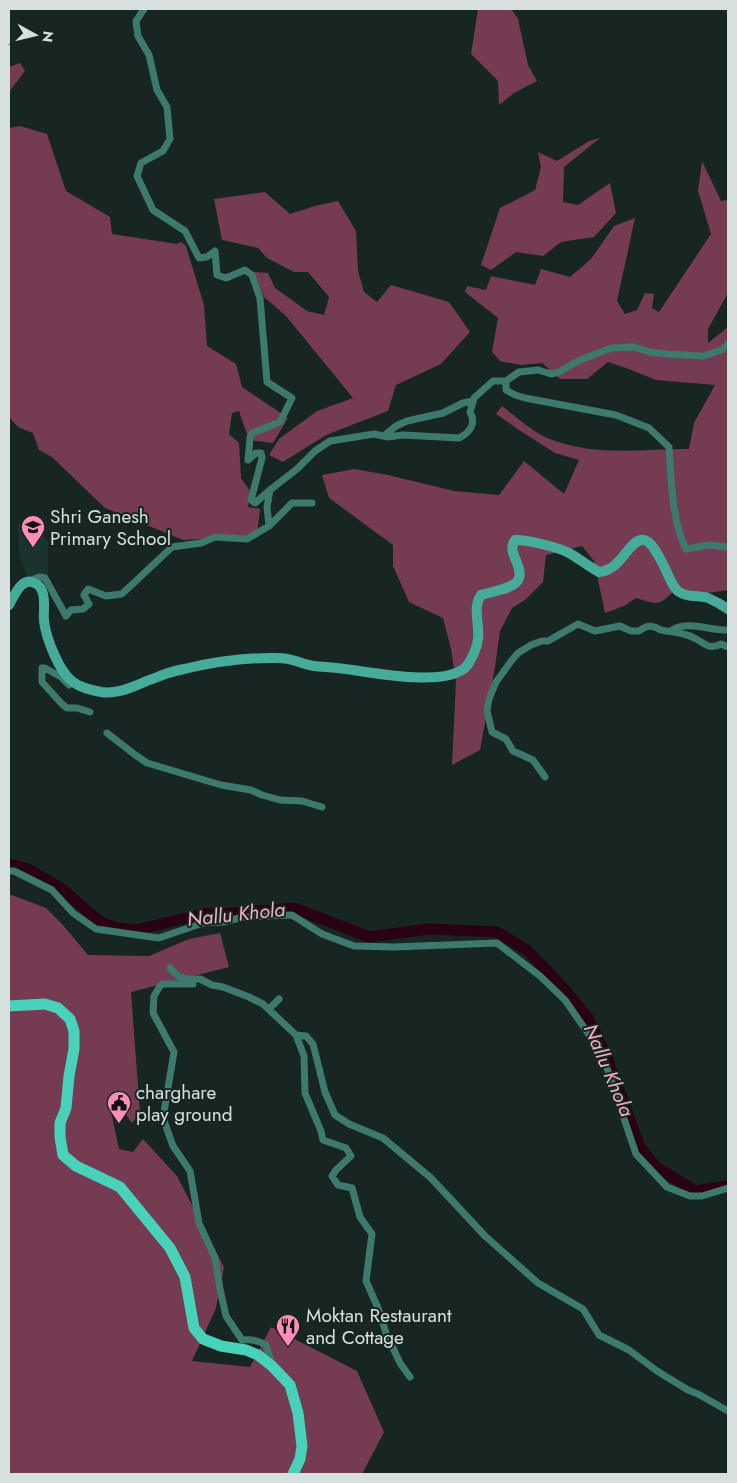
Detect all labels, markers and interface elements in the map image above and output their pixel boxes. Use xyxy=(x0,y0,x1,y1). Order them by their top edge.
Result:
north arrow xyxy=(10,10,60,60)
text: N xyxy=(37,30,59,44)
place label: Shri Ganesh Primary School xyxy=(50,503,171,552)
school or university icon: Shri Ganesh Primary School xyxy=(20,514,46,548)
water label: Nallu Khola xyxy=(186,895,287,934)
water label: Nallu Khola xyxy=(576,1019,641,1121)
place label: charghare play ground xyxy=(136,1079,233,1128)
public building icon: charghare play ground xyxy=(106,1090,132,1124)
place label: Moktan Restaurant and Cottage xyxy=(306,1302,452,1351)
restaurant icon: Moktan Restaurant and Cottage xyxy=(275,1313,301,1347)

